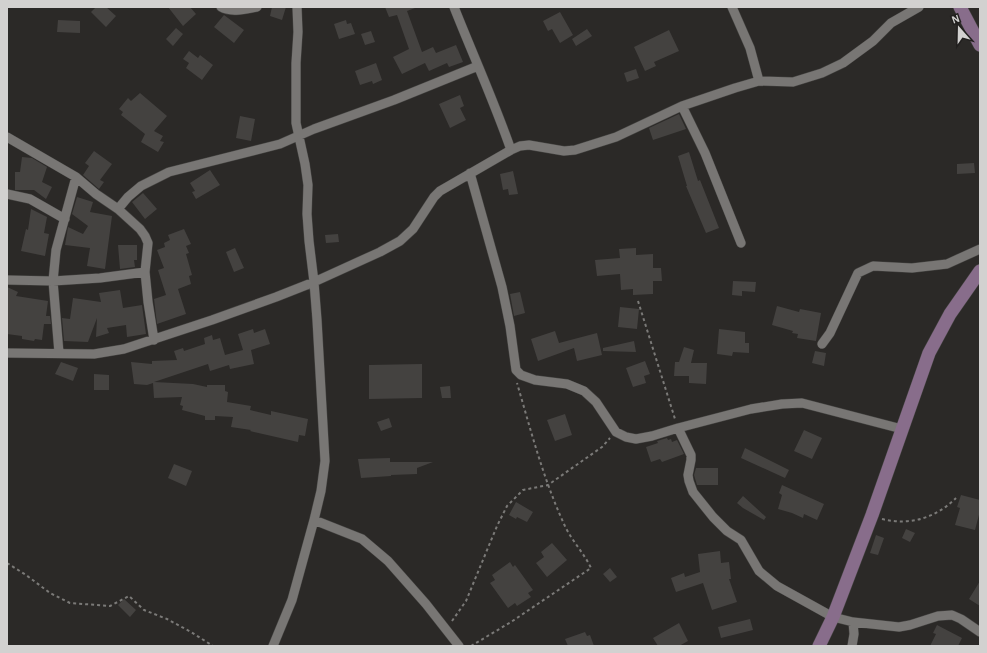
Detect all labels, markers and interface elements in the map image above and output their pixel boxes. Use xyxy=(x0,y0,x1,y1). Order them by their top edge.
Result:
north arrow xyxy=(939,8,979,48)
text: N xyxy=(950,13,961,26)

